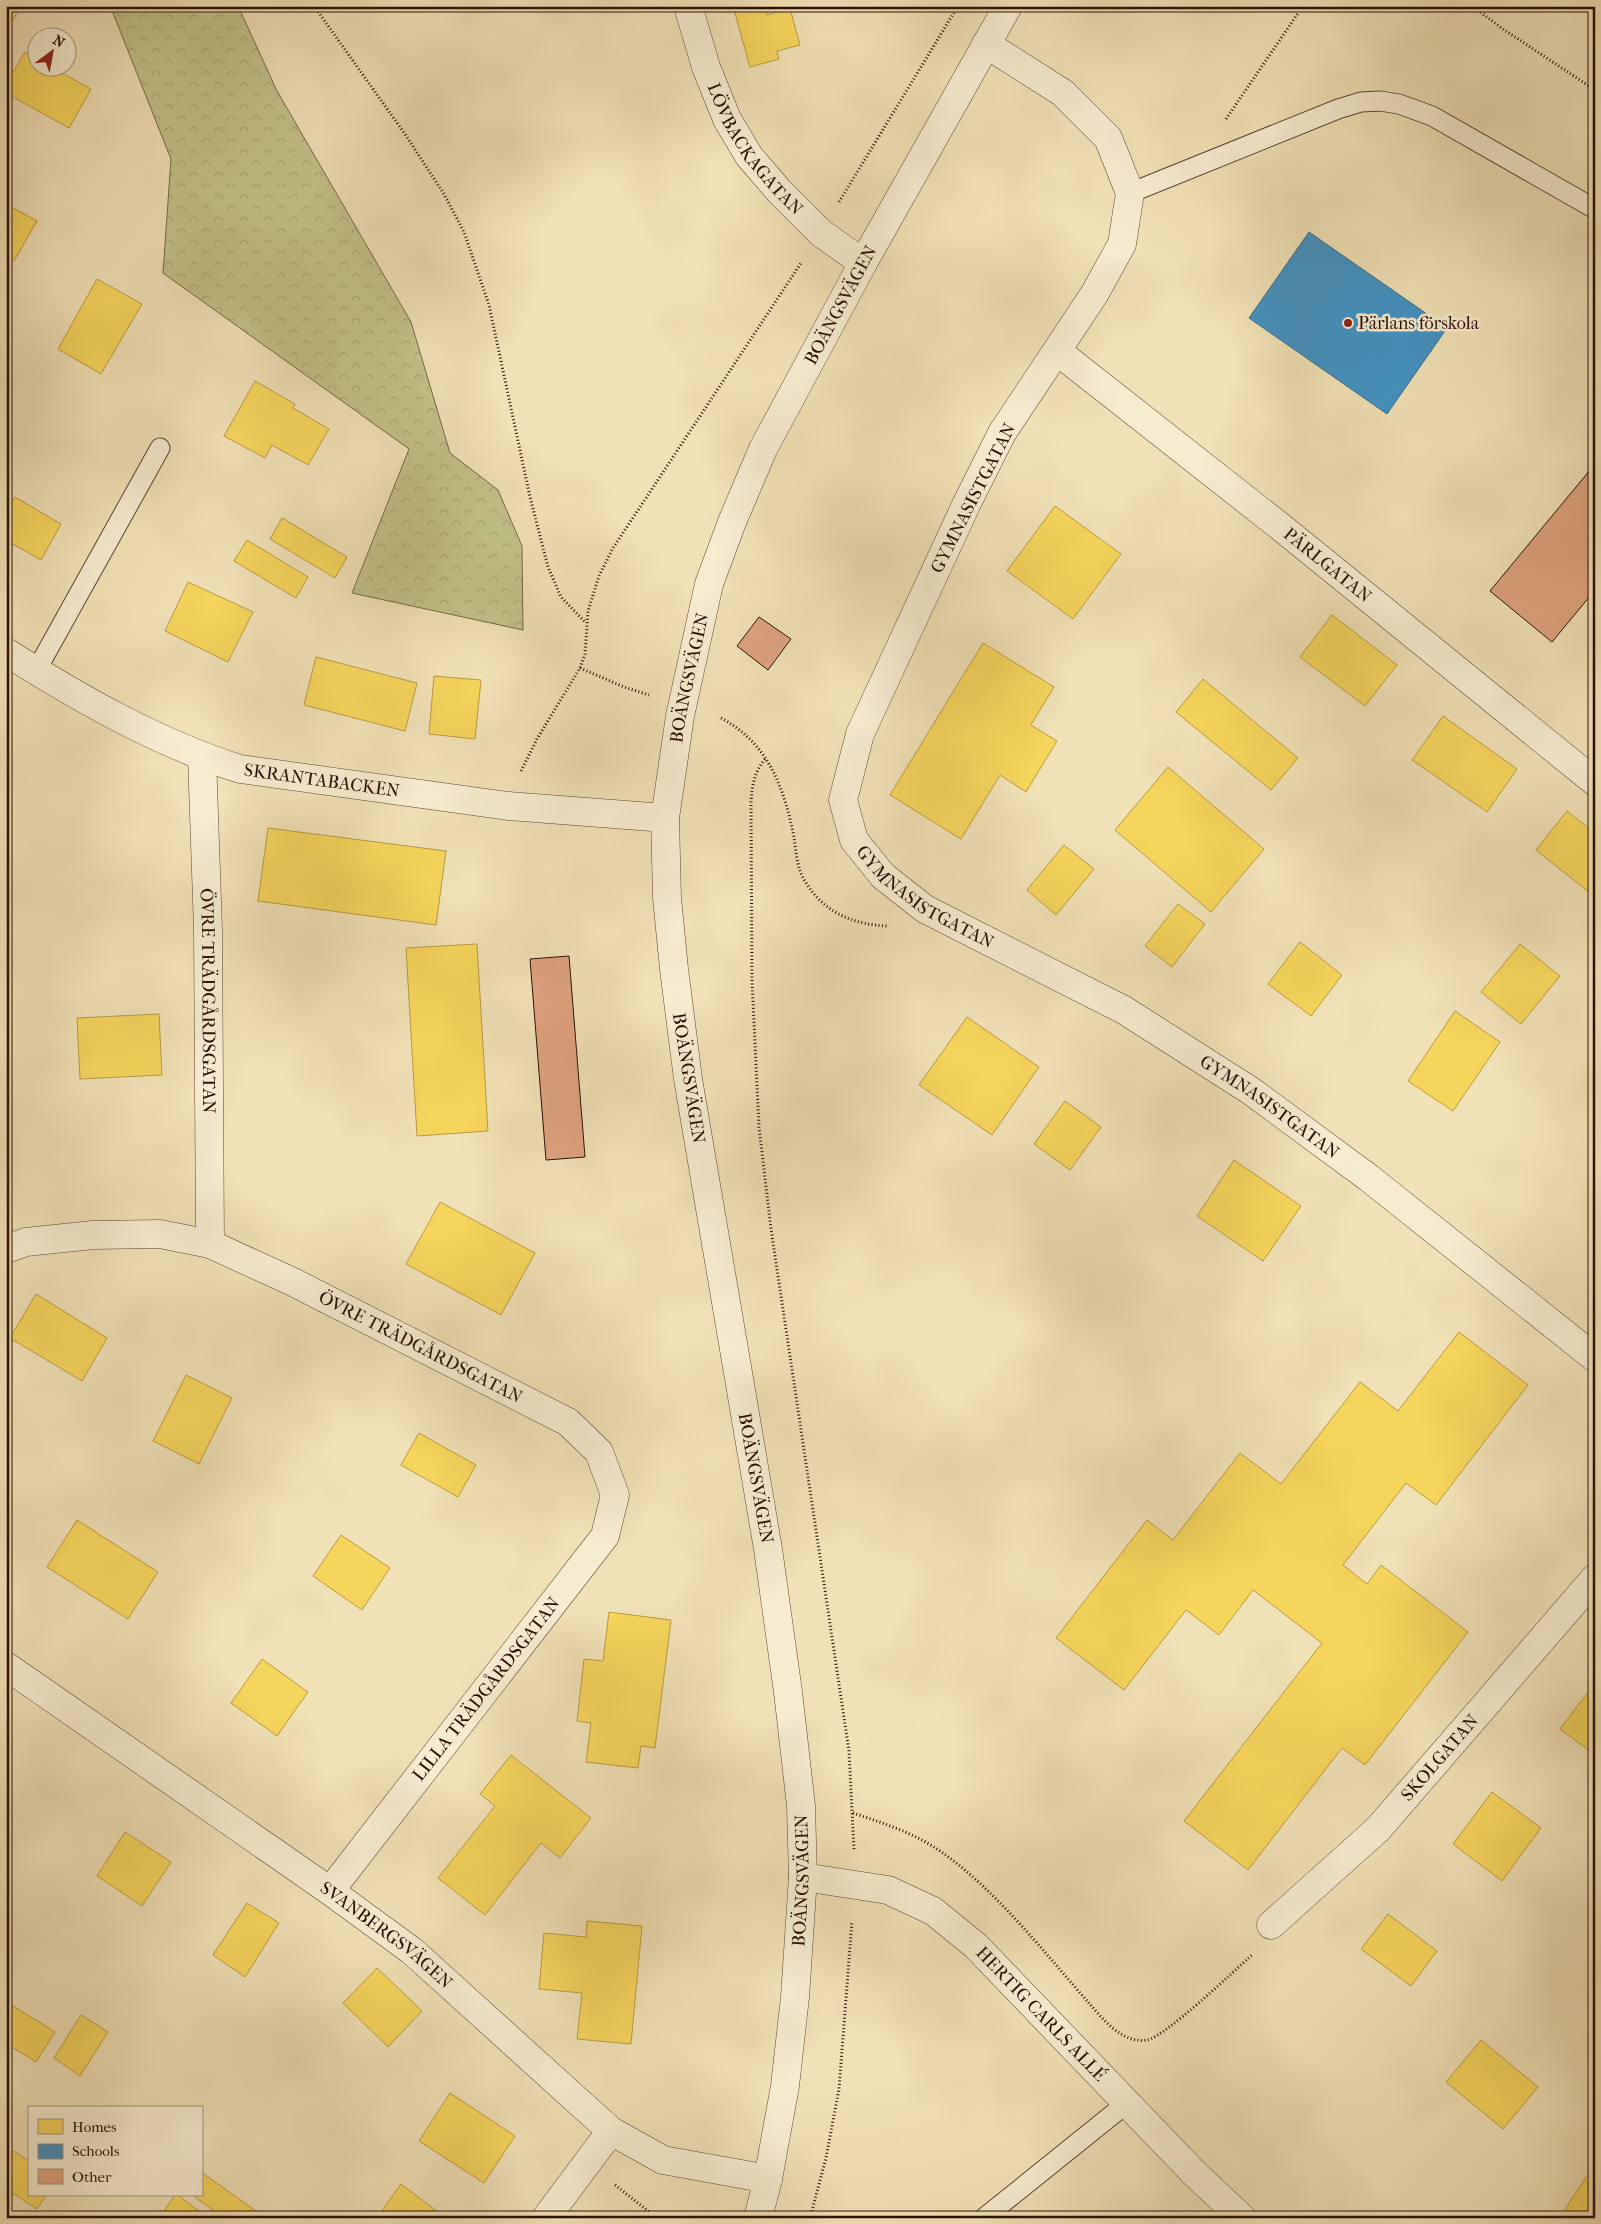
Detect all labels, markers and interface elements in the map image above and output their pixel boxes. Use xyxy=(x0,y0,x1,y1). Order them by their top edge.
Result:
north arrow xyxy=(28,28,78,78)
text: N xyxy=(50,31,68,52)
street label: LÖVBACKAGATAN xyxy=(703,80,807,220)
street label: BOÄNGSVÄGEN xyxy=(800,242,882,368)
place label: Pärlans förskola xyxy=(1358,313,1480,334)
marker: Pärlans förskola xyxy=(1342,317,1354,329)
street label: GYMNASISTGATAN xyxy=(927,419,1020,577)
street label: PÄRLGATAN xyxy=(1279,524,1376,607)
street label: BOÄNGSVÄGEN xyxy=(666,611,713,744)
street label: SKRANTABACKEN xyxy=(243,760,401,802)
street label: GYMNASISTGATAN xyxy=(852,841,997,953)
street label: ÖVRE TRÄDGÅRDSGATAN xyxy=(196,888,220,1114)
street label: BOÄNGSVÄGEN xyxy=(668,1011,710,1145)
street label: GYMNASISTGATAN xyxy=(1196,1051,1343,1164)
street label: ÖVRE TRÄDGÅRDSGATAN xyxy=(315,1286,526,1408)
street label: BOÄNGSVÄGEN xyxy=(734,1411,778,1545)
street label: LILLA TRÄDGÅRDSGATAN xyxy=(407,1592,565,1785)
street label: SKOLGATAN xyxy=(1397,1710,1483,1806)
street label: BOÄNGSVÄGEN xyxy=(788,1814,814,1947)
street label: SVANBERGSVÄGEN xyxy=(316,1877,457,1994)
street label: HERTIG CARLS ALLÉ xyxy=(971,1942,1111,2086)
legend xyxy=(28,2106,202,2196)
text: Homes xyxy=(72,2118,117,2136)
text: Schools xyxy=(72,2142,120,2160)
text: Other xyxy=(72,2168,112,2186)

